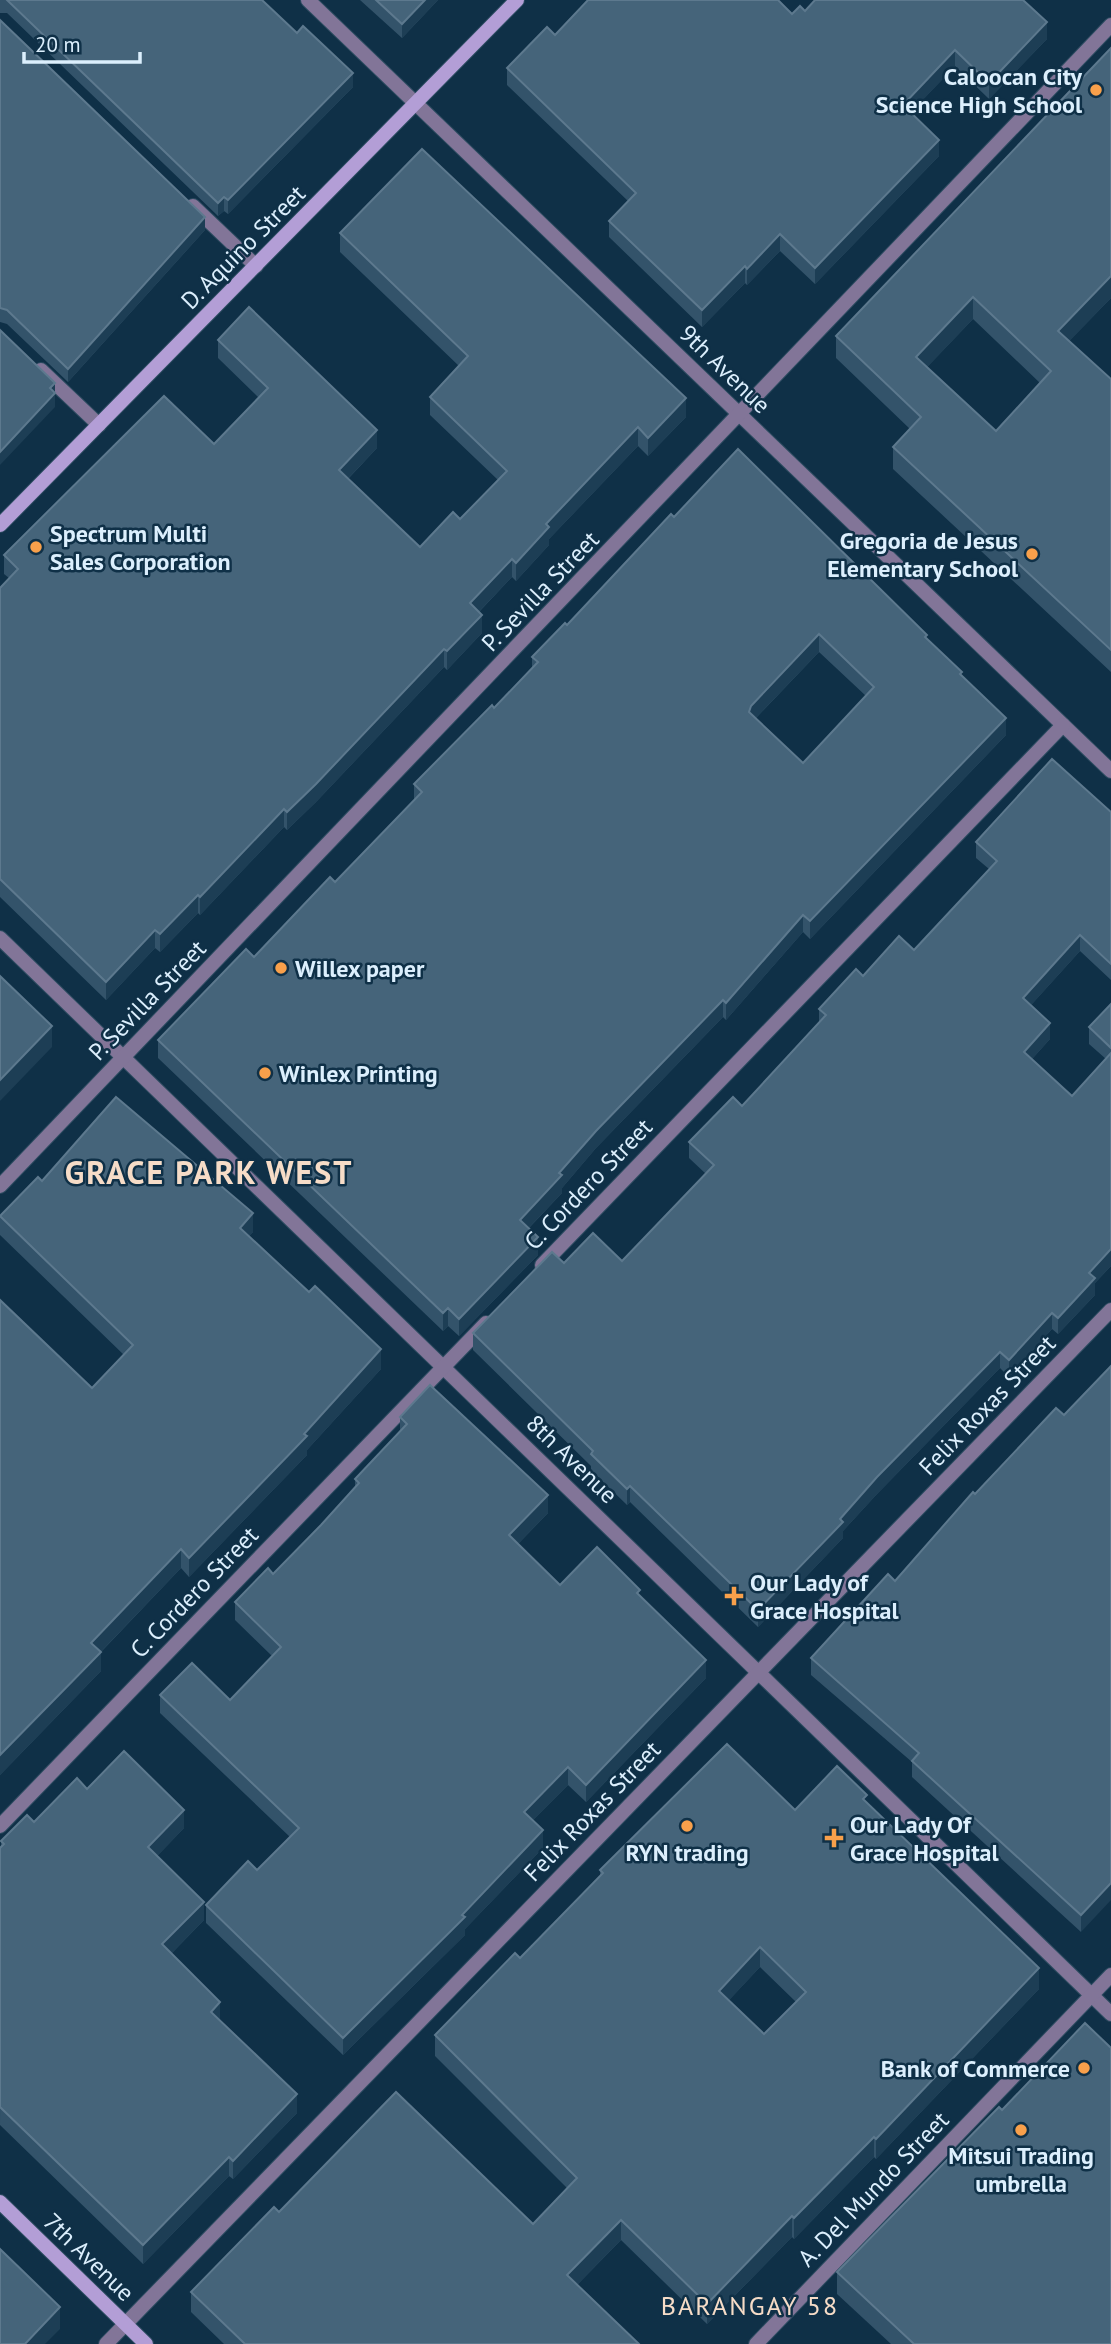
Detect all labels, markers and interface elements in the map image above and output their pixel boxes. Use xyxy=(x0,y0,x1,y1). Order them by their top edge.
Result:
scale bar xyxy=(24,21,140,65)
text: 20 m xyxy=(35,31,81,58)
place label: Caloocan City Science High School xyxy=(876,61,1083,120)
marker: Caloocan City Science High School xyxy=(1088,82,1104,98)
street label: D. Aquino Street xyxy=(174,178,312,316)
street label: 9th Avenue xyxy=(673,318,777,420)
place label: Spectrum Multi Sales Corporation xyxy=(50,518,231,577)
street label: P. Sevilla Street xyxy=(475,524,605,658)
place label: Gregoria de Jesus Elementary School xyxy=(827,525,1019,584)
marker: Spectrum Multi Sales Corporation xyxy=(28,539,44,555)
marker: Gregoria de Jesus Elementary School xyxy=(1024,546,1040,562)
street label: P. Sevilla Street xyxy=(82,933,212,1067)
place label: Willex paper xyxy=(295,953,425,984)
marker: Willex paper xyxy=(273,960,289,976)
place label: Winlex Printing xyxy=(279,1058,438,1089)
marker: Winlex Printing xyxy=(257,1065,273,1081)
street label: C. Cordero Street xyxy=(517,1112,659,1256)
district label: GRACE PARK WEST xyxy=(65,1151,353,1193)
street label: Felix Roxas Street xyxy=(912,1328,1062,1482)
street label: 8th Avenue xyxy=(520,1408,624,1510)
street label: C. Cordero Street xyxy=(123,1520,265,1664)
place label: Our Lady of Grace Hospital xyxy=(750,1567,900,1626)
marker: Our Lady of Grace Hospital xyxy=(724,1586,744,1606)
street label: Felix Roxas Street xyxy=(517,1734,667,1888)
place label: Our Lady Of Grace Hospital xyxy=(850,1809,1000,1868)
marker: RYN trading xyxy=(679,1818,695,1834)
marker: Our Lady Of Grace Hospital xyxy=(824,1828,844,1848)
place label: RYN trading xyxy=(625,1837,749,1868)
place label: Bank of Commerce xyxy=(881,2053,1070,2084)
marker: Bank of Commerce xyxy=(1076,2060,1092,2076)
street label: A. Del Mundo Street xyxy=(791,2105,955,2273)
marker: Mitsui Trading umbrella xyxy=(1013,2122,1029,2138)
place label: Mitsui Trading umbrella xyxy=(948,2140,1094,2199)
street label: 7th Avenue xyxy=(37,2206,141,2308)
district label: BARANGAY 58 xyxy=(661,2289,839,2322)

